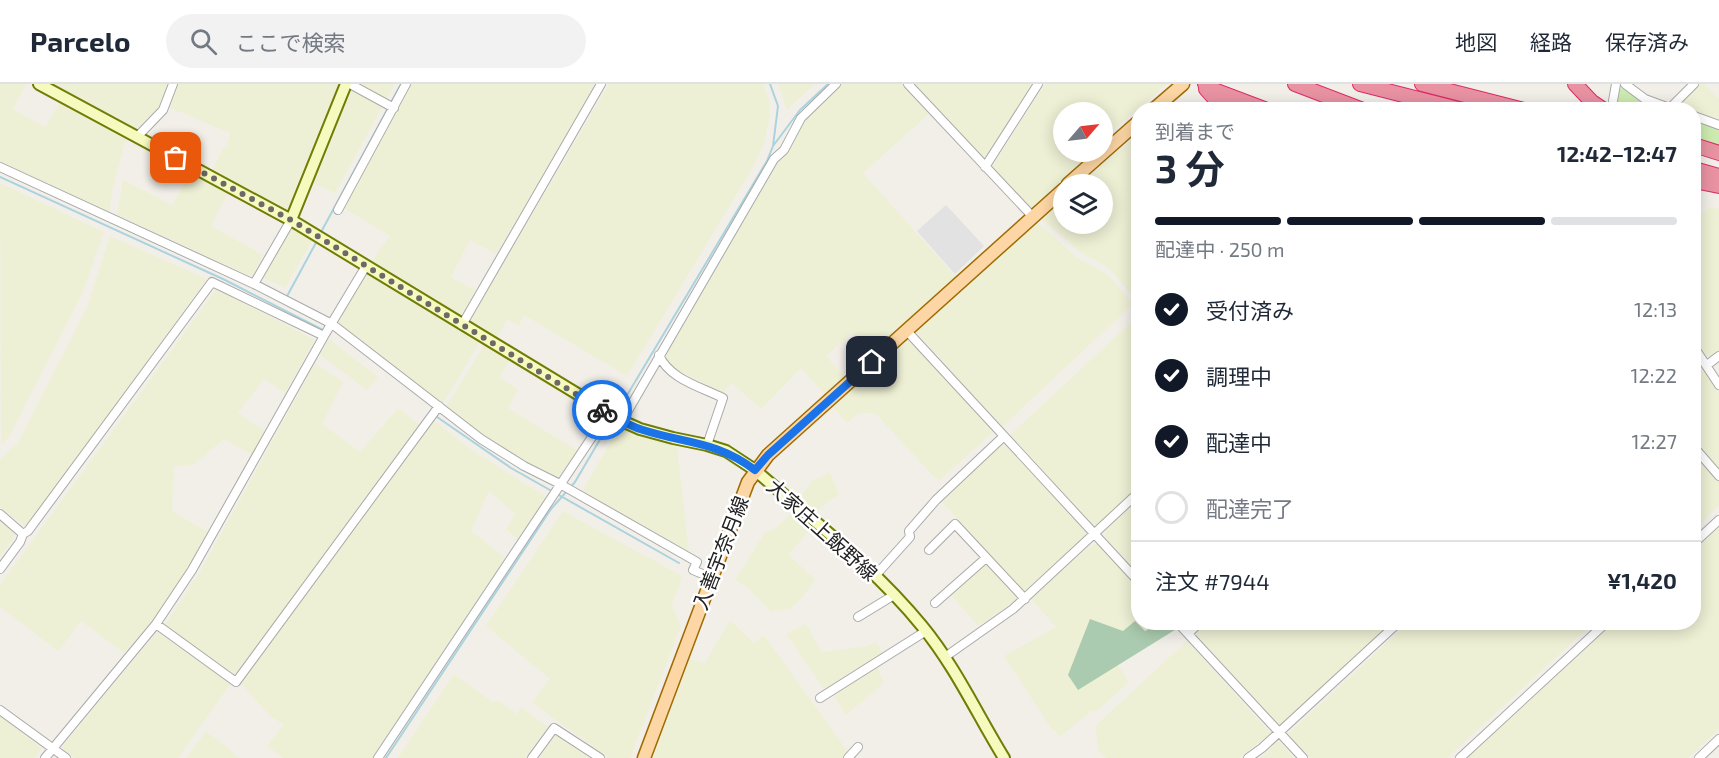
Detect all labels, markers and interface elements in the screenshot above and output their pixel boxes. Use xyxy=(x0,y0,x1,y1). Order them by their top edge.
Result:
search box xyxy=(166,14,586,68)
text: Parcelo xyxy=(30,24,130,58)
icon: search xyxy=(187,25,220,58)
text: ここで検索 xyxy=(235,29,345,55)
text: 地図 xyxy=(1455,29,1497,54)
text: 経路 xyxy=(1530,29,1572,54)
text: 保存済み xyxy=(1605,29,1689,54)
north arrow xyxy=(1053,102,1113,162)
map controls xyxy=(1053,102,1113,234)
text: 到着まで xyxy=(1155,119,1235,143)
pin xyxy=(150,132,201,183)
text: 12:42–12:47 xyxy=(1557,140,1677,166)
icon: bag xyxy=(159,141,192,174)
text: 3 分 xyxy=(1155,144,1225,191)
button: layers xyxy=(1053,174,1113,234)
text: 配達中 · 250 m xyxy=(1155,237,1285,261)
icon: check xyxy=(1155,293,1188,326)
text: 受付済み xyxy=(1206,297,1294,323)
text: 12:13 xyxy=(1634,297,1677,321)
pin xyxy=(846,336,897,387)
icon: home xyxy=(855,345,888,378)
icon: check xyxy=(1155,359,1188,392)
text: 調理中 xyxy=(1206,363,1272,389)
text: 12:22 xyxy=(1631,363,1677,387)
courier xyxy=(572,380,632,440)
icon: bike xyxy=(586,394,619,427)
icon: check xyxy=(1155,425,1188,458)
text: 配達中 xyxy=(1206,429,1272,455)
text: 12:27 xyxy=(1632,429,1677,453)
street label: 大家庄上飯野線 xyxy=(763,473,883,585)
street label: 入善宇奈月線 xyxy=(687,492,753,613)
text: 配達完了 xyxy=(1206,495,1294,521)
text: ¥1,420 xyxy=(1607,567,1677,593)
text: 注文 #7944 xyxy=(1155,568,1270,594)

